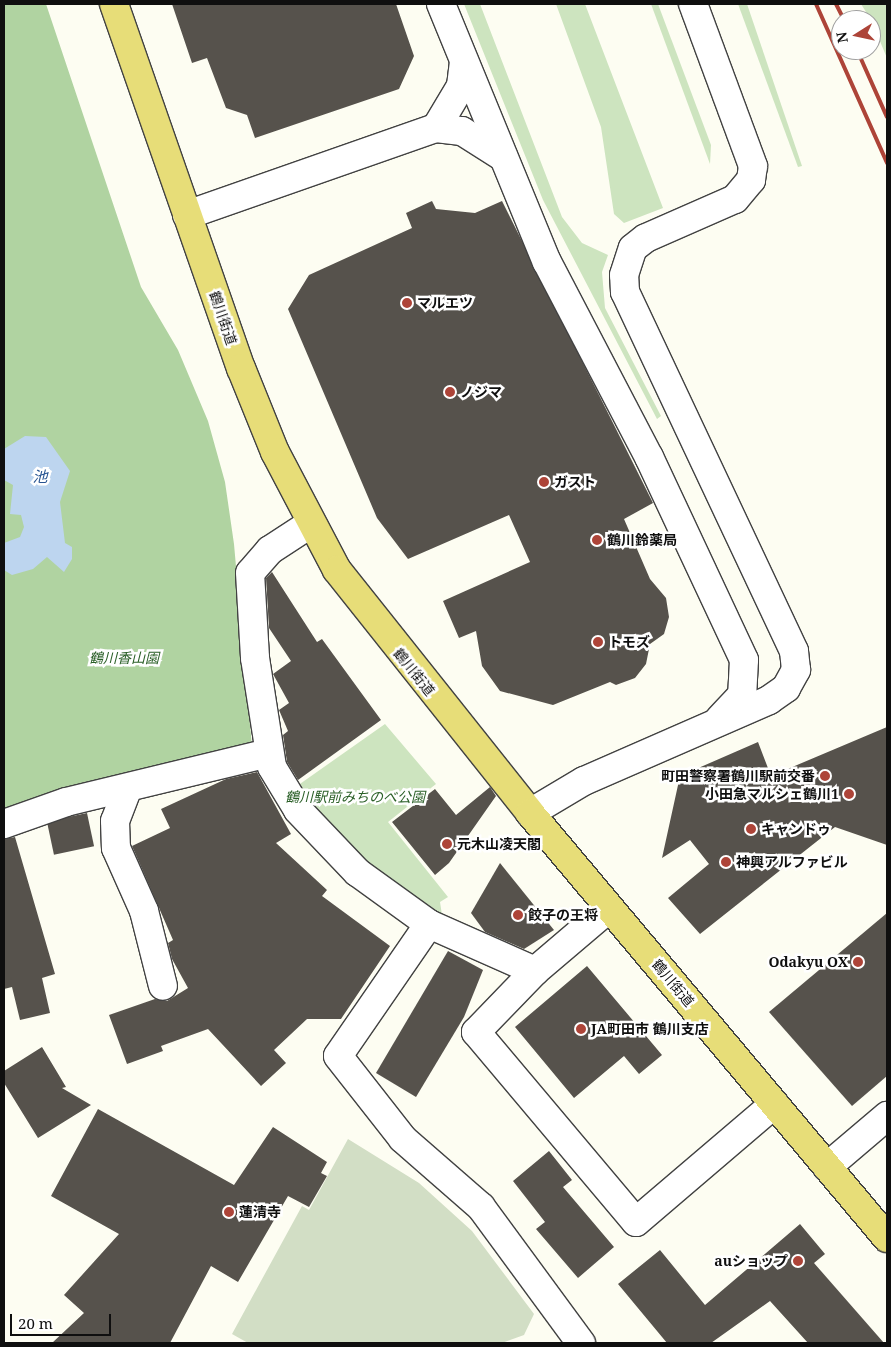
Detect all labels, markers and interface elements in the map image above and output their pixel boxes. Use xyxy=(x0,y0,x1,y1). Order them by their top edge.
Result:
north arrow xyxy=(831,10,881,60)
text: N xyxy=(831,30,852,45)
street label: 鶴川街道 xyxy=(206,289,240,347)
place label: マルエツ xyxy=(417,295,473,311)
marker: マルエツ xyxy=(401,297,413,309)
place label: ノジマ xyxy=(460,384,502,400)
marker: ノジマ xyxy=(444,386,456,398)
water label: 池 xyxy=(33,468,47,486)
place label: ガスト xyxy=(554,474,596,490)
marker: ガスト xyxy=(538,476,550,488)
place label: 鶴川鈴薬局 xyxy=(607,532,677,548)
marker: 鶴川鈴薬局 xyxy=(591,534,603,546)
place label: トモズ xyxy=(608,634,650,650)
marker: トモズ xyxy=(592,636,604,648)
street label: 鶴川街道 xyxy=(390,645,438,699)
park label: 鶴川香山園 xyxy=(89,650,159,666)
place label: 町田警察署鶴川駅前交番 xyxy=(661,768,815,784)
marker: 町田警察署鶴川駅前交番 xyxy=(819,770,831,782)
place label: 小田急マルシェ鶴川1 xyxy=(705,786,839,802)
marker: 小田急マルシェ鶴川1 xyxy=(843,788,855,800)
park label: 鶴川駅前みちのべ公園 xyxy=(285,789,425,805)
place label: キャンドゥ xyxy=(761,821,831,837)
marker: キャンドゥ xyxy=(745,823,757,835)
place label: 元木山凌天閣 xyxy=(457,836,541,852)
marker: 元木山凌天閣 xyxy=(441,838,453,850)
place label: 神興アルファビル xyxy=(736,854,848,870)
marker: 神興アルファビル xyxy=(720,856,732,868)
place label: 餃子の王将 xyxy=(528,907,598,923)
marker: 餃子の王将 xyxy=(512,909,524,921)
place label: Odakyu OX xyxy=(768,954,848,970)
street label: 鶴川街道 xyxy=(649,956,697,1010)
marker: Odakyu OX xyxy=(852,956,864,968)
place label: JA町田市 鶴川支店 xyxy=(591,1021,709,1037)
marker: JA町田市 鶴川支店 xyxy=(575,1023,587,1035)
place label: 蓮清寺 xyxy=(239,1204,281,1220)
marker: 蓮清寺 xyxy=(223,1206,235,1218)
place label: auショップ xyxy=(714,1253,788,1269)
marker: auショップ xyxy=(792,1255,804,1267)
scale bar xyxy=(12,1304,114,1336)
text: 20 m xyxy=(18,1313,53,1333)

